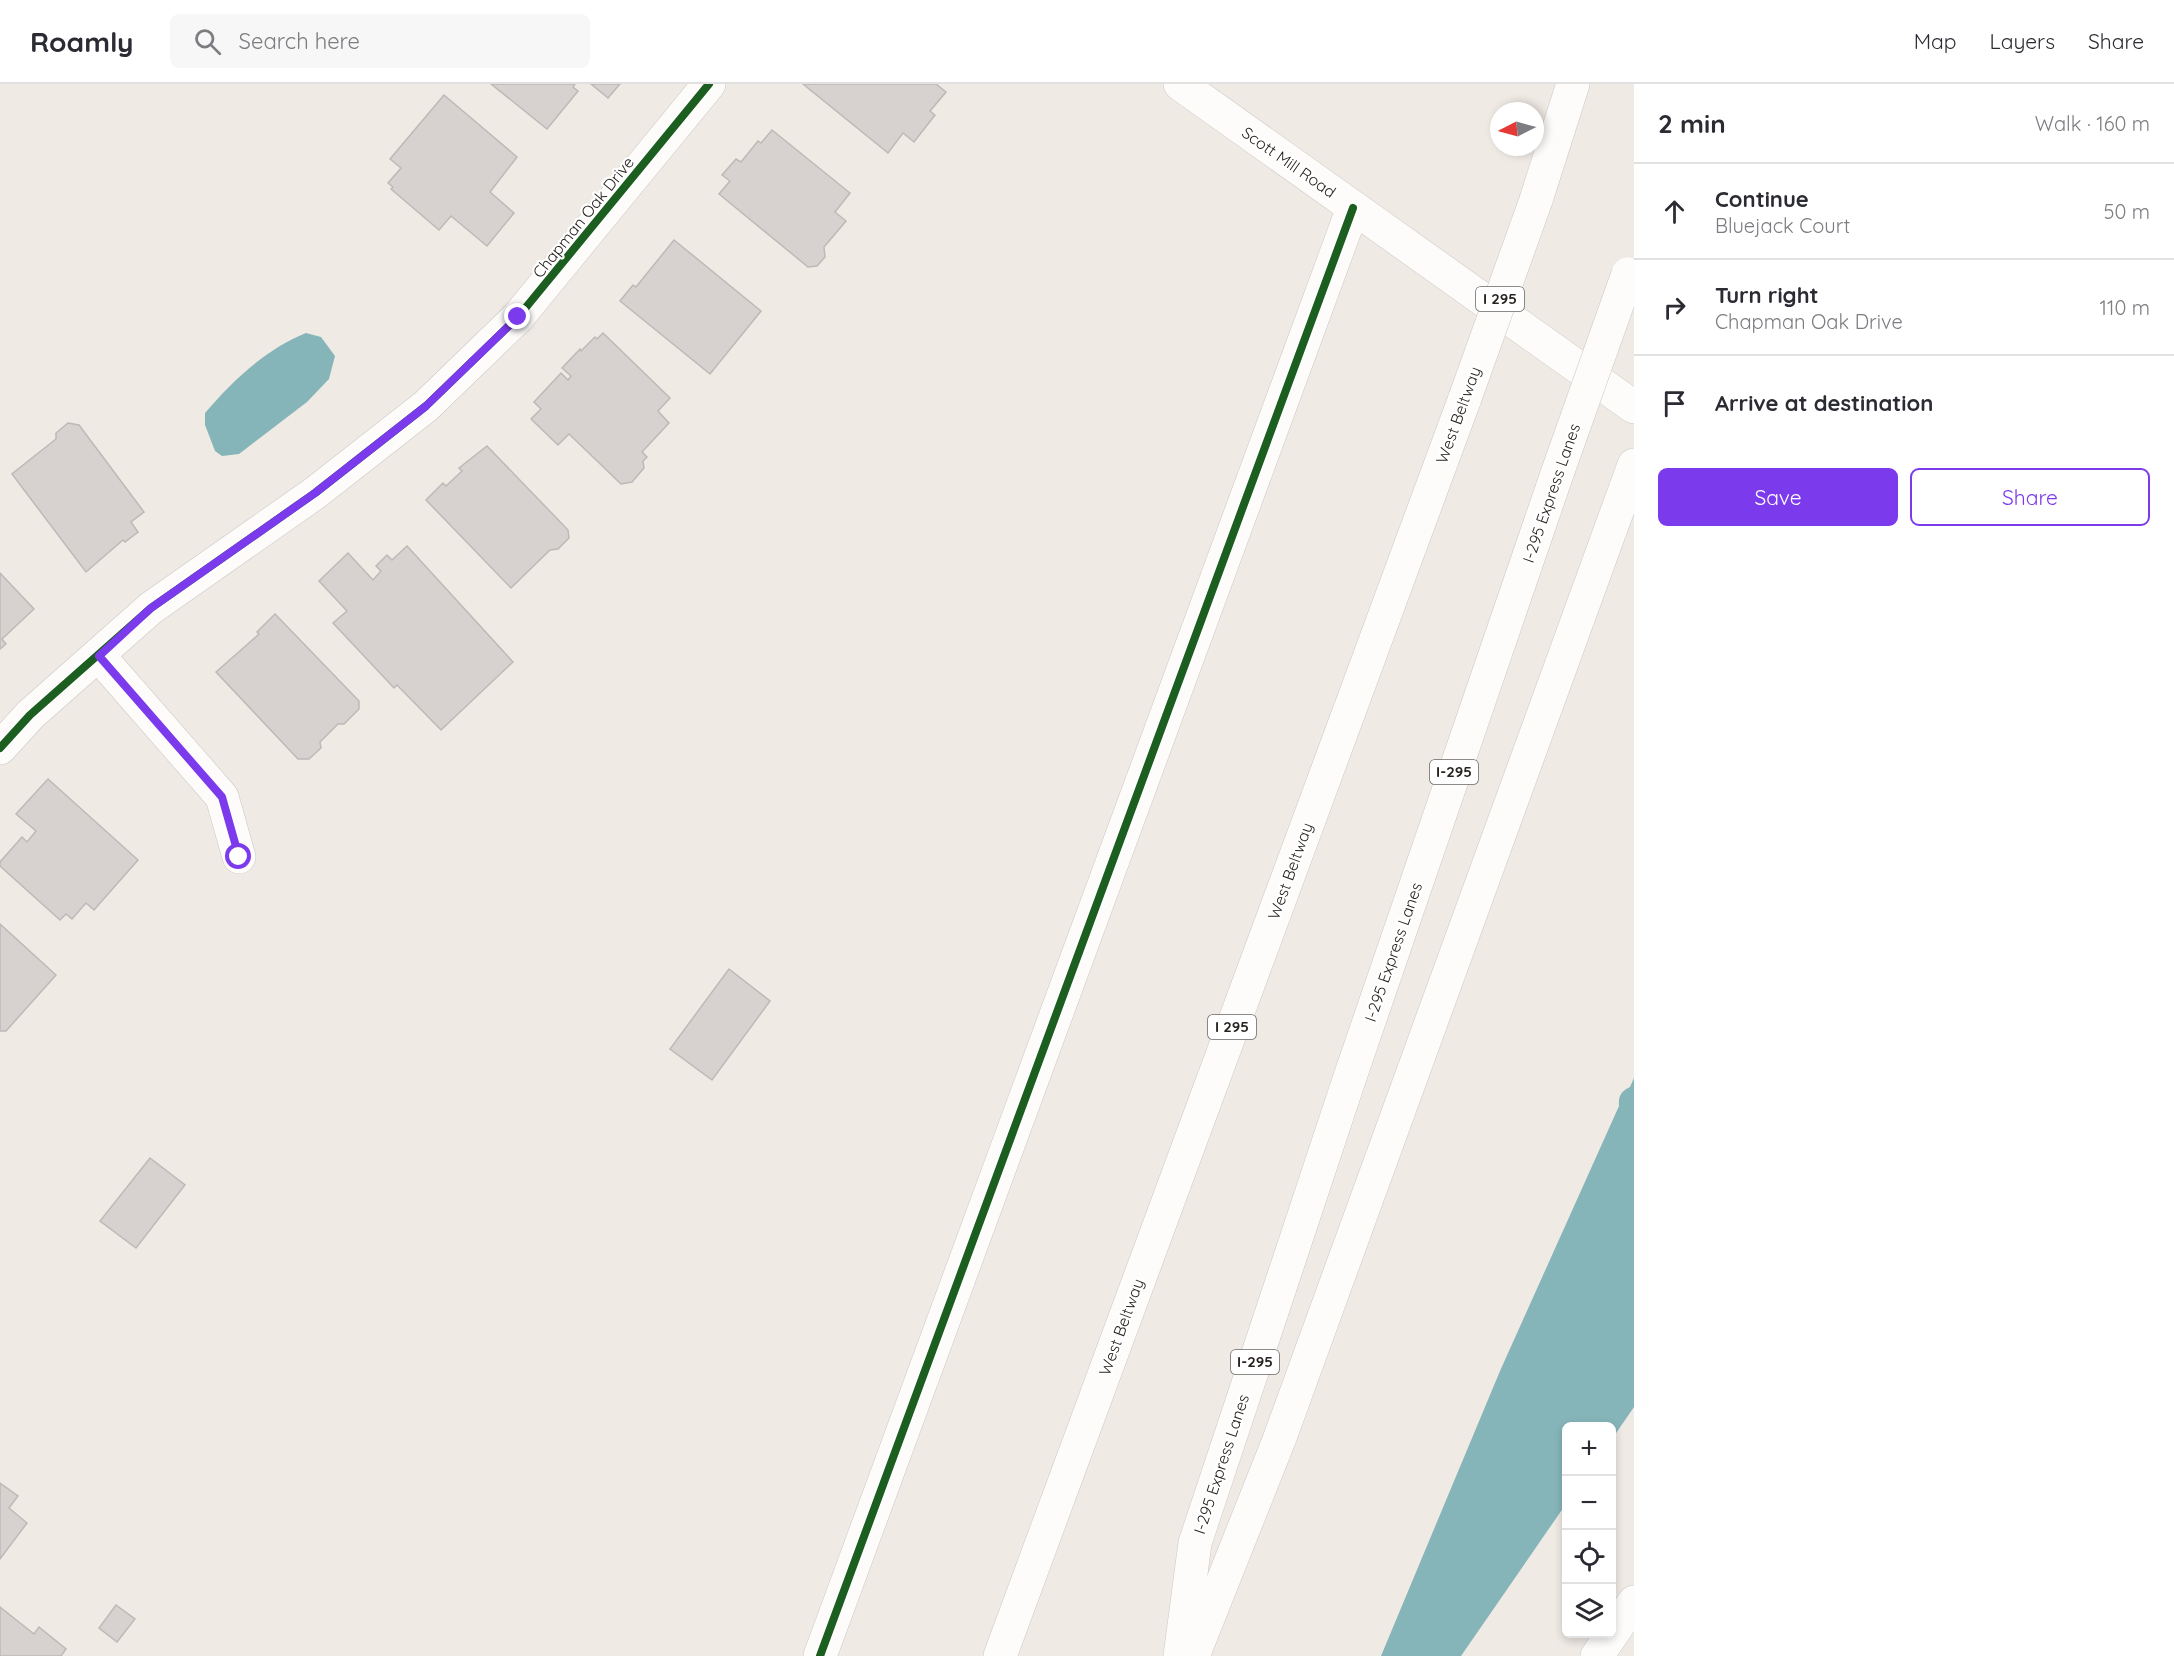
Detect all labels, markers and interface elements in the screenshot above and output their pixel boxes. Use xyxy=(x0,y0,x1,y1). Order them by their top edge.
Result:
search box xyxy=(170,14,590,68)
text: Roamly xyxy=(30,24,134,59)
icon: search xyxy=(191,25,224,58)
text: Search here xyxy=(239,27,360,55)
text: Map xyxy=(1914,28,1957,54)
text: Layers xyxy=(1990,28,2055,54)
text: Share xyxy=(2088,28,2144,54)
north arrow xyxy=(1490,102,1544,156)
text: 2 min xyxy=(1658,107,1726,140)
text: Walk · 160 m xyxy=(2035,111,2150,136)
street label: Scott Mill Road xyxy=(1238,122,1340,202)
street label: Chapman Oak Drive xyxy=(528,152,638,282)
text: Continue xyxy=(1715,185,1809,213)
icon: ahead xyxy=(1658,195,1691,228)
text: 50 m xyxy=(2104,199,2150,224)
text: Bluejack Court xyxy=(1715,213,1850,238)
text: Turn right xyxy=(1715,281,1819,309)
road number: I 295 xyxy=(1476,287,1524,311)
icon: right xyxy=(1658,291,1691,324)
text: 110 m xyxy=(2100,295,2150,320)
route end xyxy=(504,303,530,329)
text: Chapman Oak Drive xyxy=(1715,309,1903,334)
street label: West Beltway xyxy=(1431,364,1485,466)
icon: arrive xyxy=(1658,387,1691,420)
text: Arrive at destination xyxy=(1715,389,1933,417)
street label: I-295 Express Lanes xyxy=(1518,421,1584,565)
button: Save xyxy=(1658,468,1898,526)
button: Share xyxy=(1910,468,2150,526)
road number: I-295 xyxy=(1430,760,1478,784)
street label: West Beltway xyxy=(1263,820,1317,922)
route start xyxy=(225,843,251,869)
street label: I-295 Express Lanes xyxy=(1360,880,1426,1024)
road number: I 295 xyxy=(1208,1015,1256,1039)
street label: West Beltway xyxy=(1094,1276,1148,1378)
road number: I-295 xyxy=(1231,1350,1279,1374)
street label: I-295 Express Lanes xyxy=(1189,1392,1253,1536)
map controls xyxy=(1562,1422,1616,1638)
button: + xyxy=(1562,1422,1616,1476)
button: − xyxy=(1562,1476,1616,1530)
button: locate xyxy=(1562,1530,1616,1584)
button: layers xyxy=(1562,1584,1616,1638)

